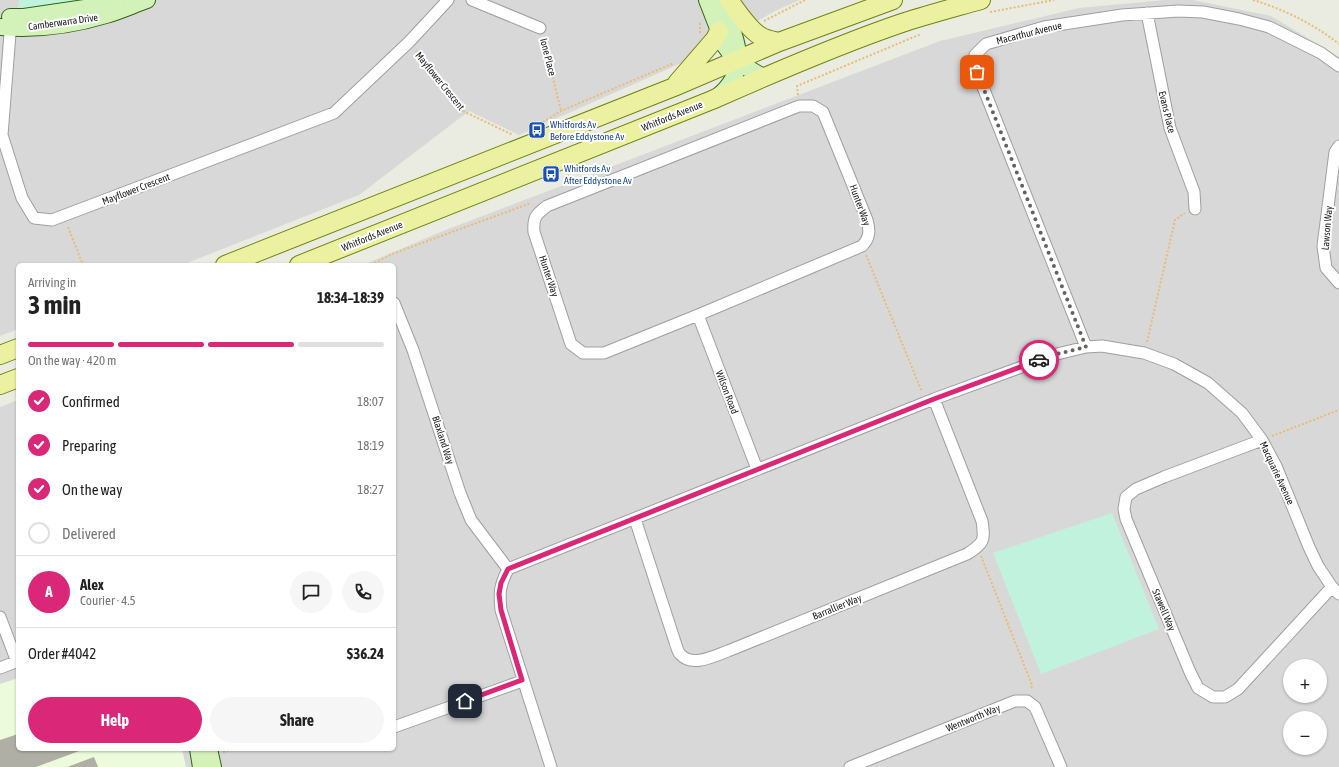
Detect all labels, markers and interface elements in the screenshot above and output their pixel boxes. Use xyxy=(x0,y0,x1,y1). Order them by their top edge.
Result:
street label: Camberwarra Drive xyxy=(27,12,99,32)
street label: Macarthur Avenue xyxy=(995,19,1063,46)
street label: Ione Place xyxy=(538,37,558,77)
street label: Mayflower Crescent xyxy=(413,50,467,112)
pin xyxy=(960,55,994,89)
icon: bag xyxy=(966,61,988,83)
street label: Evans Place xyxy=(1156,90,1178,135)
street label: Whitfords Avenue xyxy=(640,99,705,133)
place label: Whitfords Av Before Eddystone Av xyxy=(550,119,624,142)
bus stop icon: Whitfords Av Before Eddystone Av xyxy=(527,120,547,140)
place label: Whitfords Av After Eddystone Av xyxy=(564,163,632,186)
bus stop icon: Whitfords Av After Eddystone Av xyxy=(541,164,561,184)
street label: Mayflower Crescent xyxy=(101,171,172,207)
street label: Hunter Way xyxy=(848,183,872,227)
street label: Lawson Way xyxy=(1320,205,1334,251)
street label: Whitfords Avenue xyxy=(340,219,405,253)
street label: Hunter Way xyxy=(537,254,561,298)
text: Arriving in xyxy=(28,275,76,290)
text: 18:34–18:39 xyxy=(317,289,384,306)
text: 3 min xyxy=(28,290,81,320)
courier xyxy=(1019,340,1059,380)
icon: car xyxy=(1028,349,1050,371)
text: On the way · 420 m xyxy=(28,353,116,368)
street label: Wilson Road xyxy=(714,369,740,416)
icon: check xyxy=(28,390,50,412)
text: Confirmed xyxy=(62,393,120,410)
text: 18:07 xyxy=(357,394,384,409)
street label: Blaxland Way xyxy=(430,414,456,466)
icon: check xyxy=(28,434,50,456)
text: Preparing xyxy=(62,437,116,454)
text: 18:19 xyxy=(357,438,384,453)
street label: Macquarie Avenue xyxy=(1258,440,1297,507)
icon: check xyxy=(28,478,50,500)
text: On the way xyxy=(62,481,123,498)
text: 18:27 xyxy=(357,482,384,497)
text: Delivered xyxy=(62,525,116,542)
button: chat xyxy=(290,571,332,613)
button: phone xyxy=(342,571,384,613)
text: Alex xyxy=(80,576,104,593)
text: A xyxy=(45,583,53,600)
street label: Stawell Way xyxy=(1150,587,1178,633)
street label: Barrallier Way xyxy=(811,592,863,622)
text: Courier · 4.5 xyxy=(80,593,136,608)
text: Order #4042 xyxy=(28,645,96,662)
text: $36.24 xyxy=(347,645,384,662)
map controls xyxy=(1283,659,1327,755)
button: + xyxy=(1283,659,1327,703)
pin xyxy=(448,684,482,718)
icon: home xyxy=(454,690,476,712)
button: Help xyxy=(28,697,202,743)
button: Share xyxy=(210,697,384,743)
street label: Wentworth Way xyxy=(944,702,1002,734)
button: − xyxy=(1283,711,1327,755)

